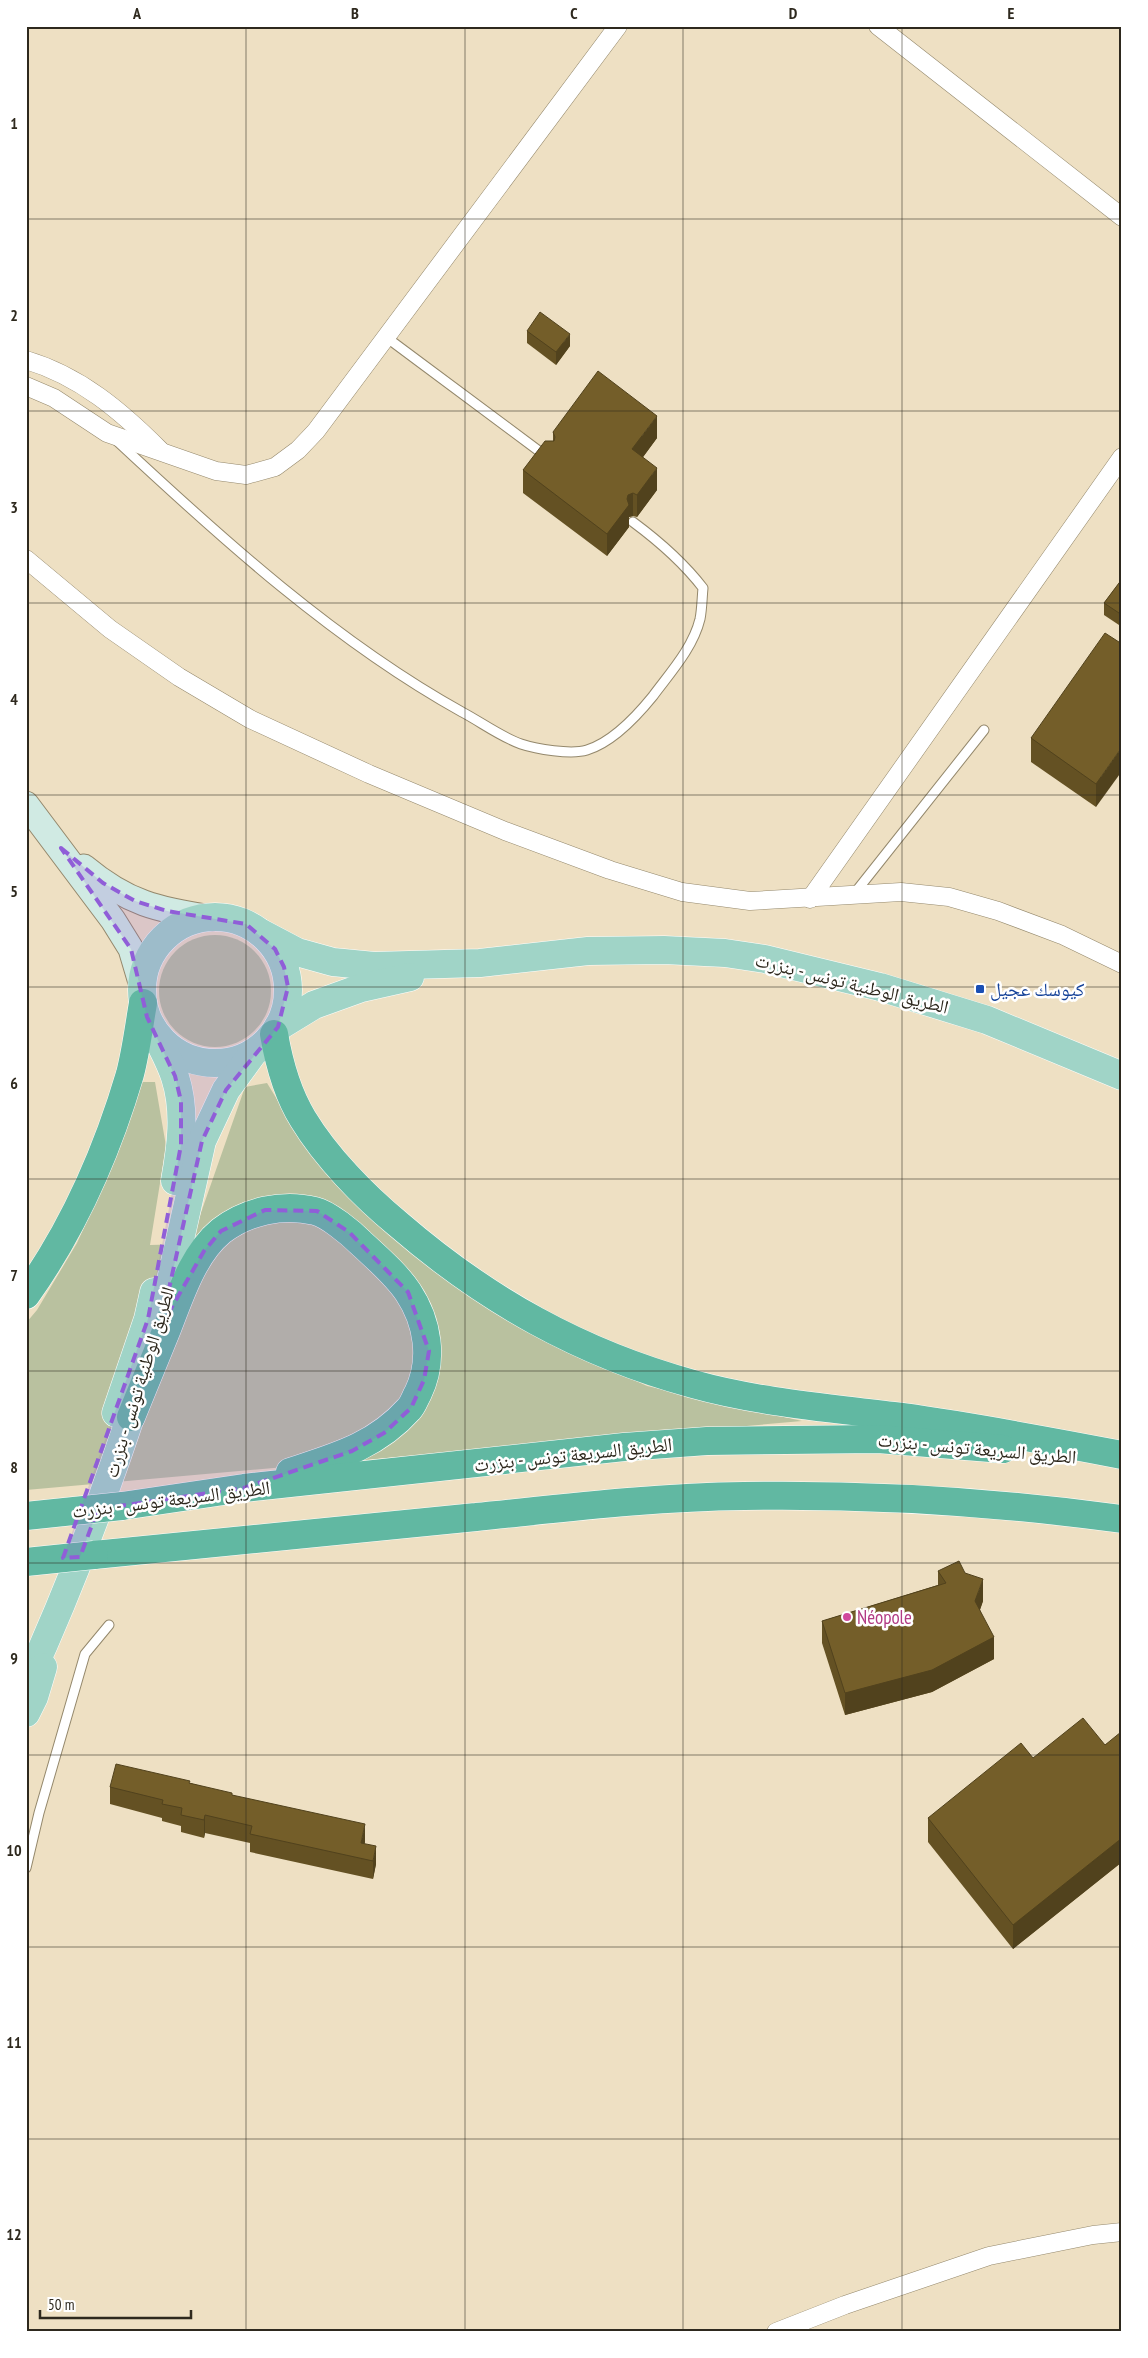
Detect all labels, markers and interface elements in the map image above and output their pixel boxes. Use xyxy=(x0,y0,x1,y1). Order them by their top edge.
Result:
text: A xyxy=(132,3,142,23)
text: B xyxy=(351,3,359,23)
text: C xyxy=(570,3,578,23)
text: D xyxy=(789,3,798,23)
text: E xyxy=(1008,3,1015,23)
text: 1 xyxy=(10,113,18,133)
text: 2 xyxy=(10,305,18,325)
text: 3 xyxy=(10,497,18,517)
text: 4 xyxy=(10,689,18,709)
text: 5 xyxy=(10,881,18,901)
street label: الطريق الوطنية تونس - بنزرت xyxy=(753,947,951,1019)
place label: كيوسك عجيل xyxy=(990,977,1085,1001)
marker: كيوسك عجيل xyxy=(974,983,986,995)
text: 6 xyxy=(10,1073,18,1093)
text: 7 xyxy=(10,1265,18,1285)
street label: الطريق الوطنية تونس - بنزرت xyxy=(99,1284,179,1480)
street label: الطريق السريعة تونس - بنزرت xyxy=(877,1427,1077,1469)
street label: الطريق السريعة تونس - بنزرت xyxy=(473,1432,673,1476)
text: 8 xyxy=(10,1457,18,1477)
street label: الطريق السريعة تونس - بنزرت xyxy=(71,1475,271,1523)
place label: Néopole xyxy=(857,1605,912,1629)
marker: Néopole xyxy=(841,1611,853,1623)
text: 9 xyxy=(10,1648,18,1668)
text: 10 xyxy=(6,1840,22,1860)
text: 11 xyxy=(6,2032,22,2052)
text: 12 xyxy=(6,2224,22,2244)
scale bar xyxy=(40,2288,191,2320)
text: 50 m xyxy=(48,2295,74,2314)

